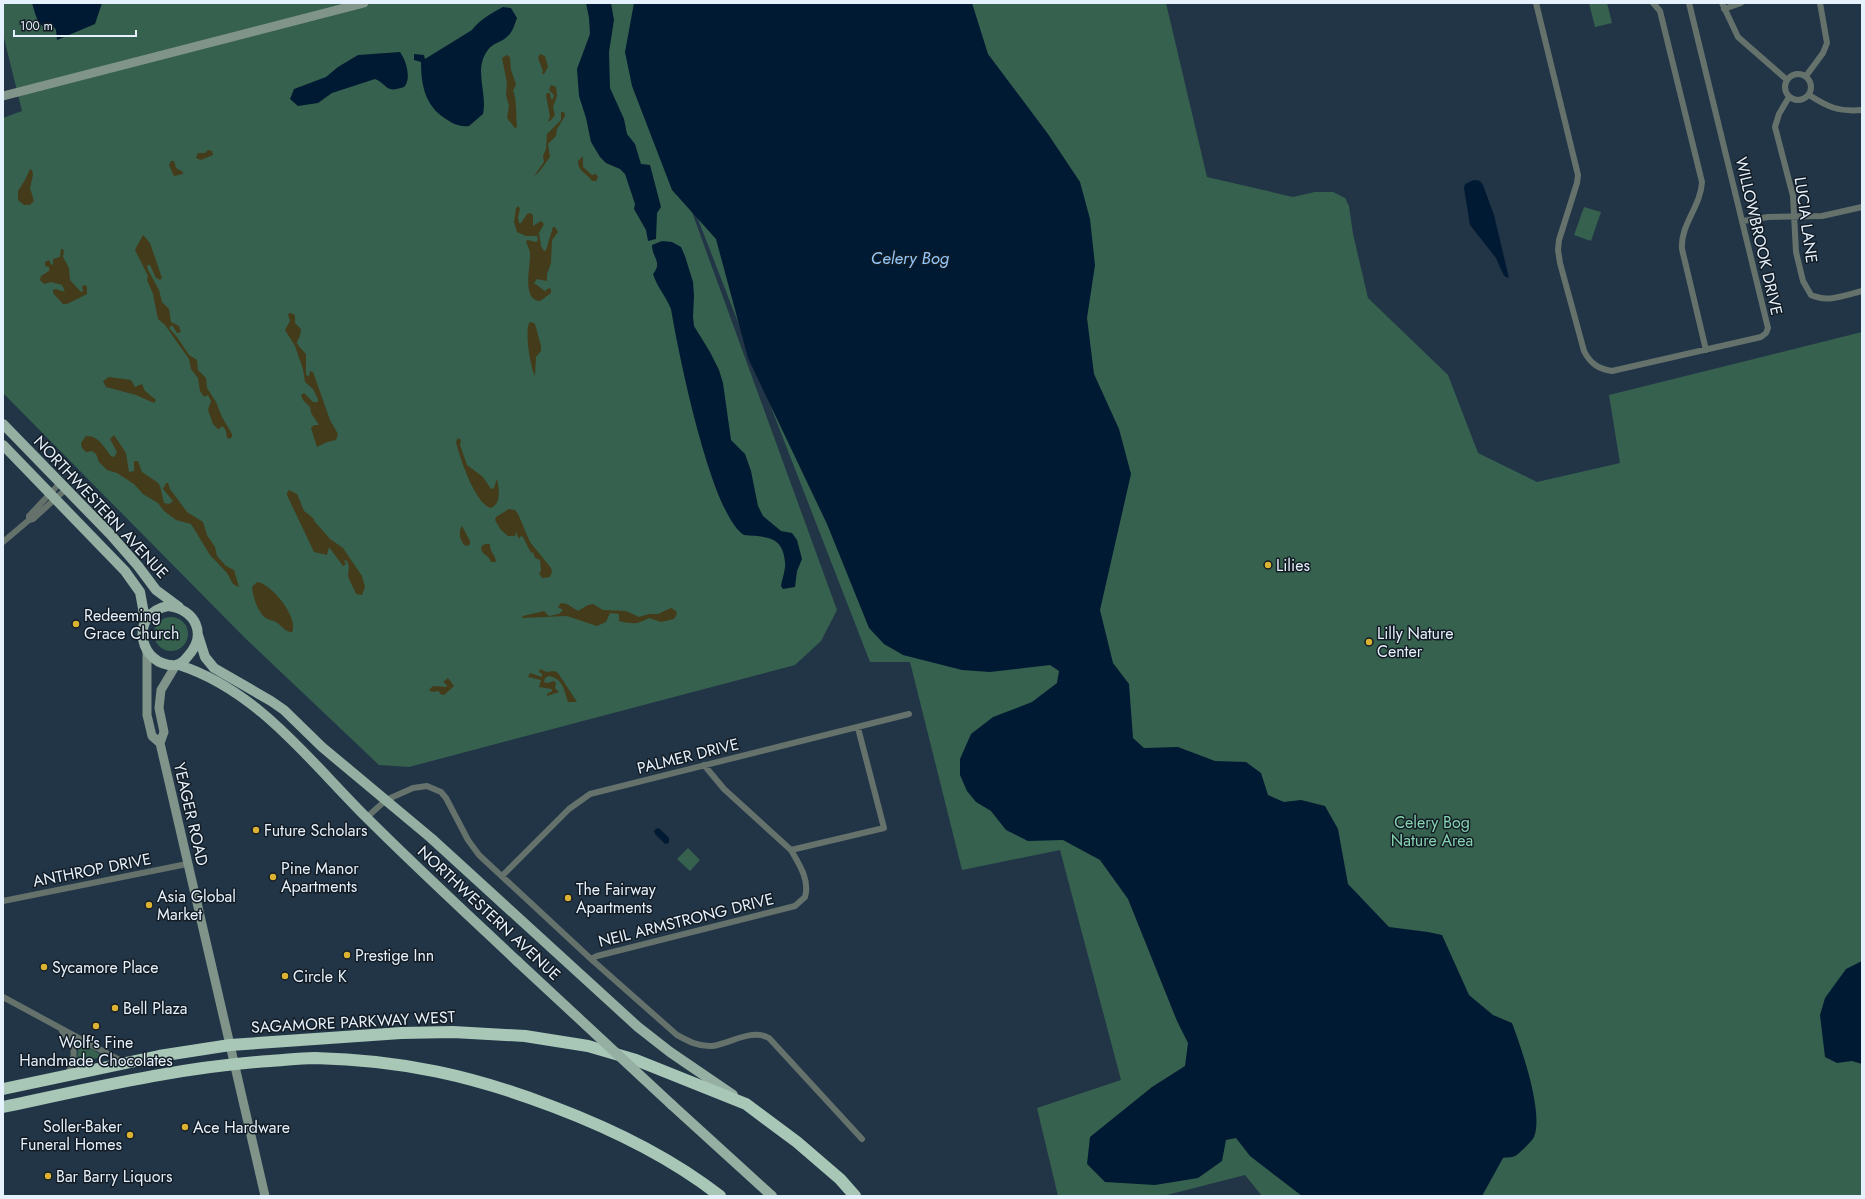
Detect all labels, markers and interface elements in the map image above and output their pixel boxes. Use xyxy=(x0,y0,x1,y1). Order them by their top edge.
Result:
scale bar xyxy=(14,12,136,38)
text: 100 m xyxy=(20,17,53,35)
street label: WILLOWBROOK DRIVE xyxy=(1730,155,1788,317)
street label: LUCIA LANE xyxy=(1789,175,1823,265)
water label: Celery Bog xyxy=(871,246,950,270)
street label: NORTHWESTERN AVENUE xyxy=(28,430,174,584)
place label: Lilies xyxy=(1276,554,1310,577)
marker: Lilies xyxy=(1263,560,1273,570)
place label: Redeeming Grace Church xyxy=(84,604,179,645)
marker: Redeeming Grace Church xyxy=(71,619,81,629)
place label: Lilly Nature Center xyxy=(1377,622,1453,663)
marker: Lilly Nature Center xyxy=(1364,637,1374,647)
street label: PALMER DRIVE xyxy=(635,732,741,780)
street label: YEAGER ROAD xyxy=(168,760,214,868)
park label: Celery Bog Nature Area xyxy=(1391,811,1473,852)
place label: Future Scholars xyxy=(264,819,367,842)
marker: Future Scholars xyxy=(251,825,261,835)
street label: NORTHWESTERN AVENUE xyxy=(412,840,566,986)
street label: ANTHROP DRIVE xyxy=(31,847,153,893)
place label: Pine Manor Apartments xyxy=(281,857,359,898)
marker: Pine Manor Apartments xyxy=(268,872,278,882)
place label: The Fairway Apartments xyxy=(576,878,657,919)
place label: Asia Global Market xyxy=(157,885,236,926)
street label: NEIL ARMSTRONG DRIVE xyxy=(596,887,776,953)
marker: The Fairway Apartments xyxy=(563,893,573,903)
marker: Asia Global Market xyxy=(144,900,154,910)
place label: Prestige Inn xyxy=(355,944,434,967)
marker: Prestige Inn xyxy=(342,950,352,960)
place label: Sycamore Place xyxy=(52,956,158,979)
marker: Sycamore Place xyxy=(39,962,49,972)
place label: Circle K xyxy=(293,965,347,988)
marker: Circle K xyxy=(280,971,290,981)
place label: Bell Plaza xyxy=(123,997,188,1020)
marker: Bell Plaza xyxy=(110,1003,120,1013)
street label: SAGAMORE PARKWAY WEST xyxy=(250,1005,456,1039)
marker: Wolf's Fine Handmade Chocolates xyxy=(91,1021,101,1031)
place label: Wolf's Fine Handmade Chocolates xyxy=(19,1031,173,1072)
place label: Soller-Baker Funeral Homes xyxy=(20,1115,123,1156)
place label: Ace Hardware xyxy=(193,1116,290,1139)
marker: Ace Hardware xyxy=(180,1122,190,1132)
marker: Soller-Baker Funeral Homes xyxy=(125,1130,135,1140)
place label: Bar Barry Liquors xyxy=(56,1165,172,1188)
marker: Bar Barry Liquors xyxy=(43,1171,53,1181)

